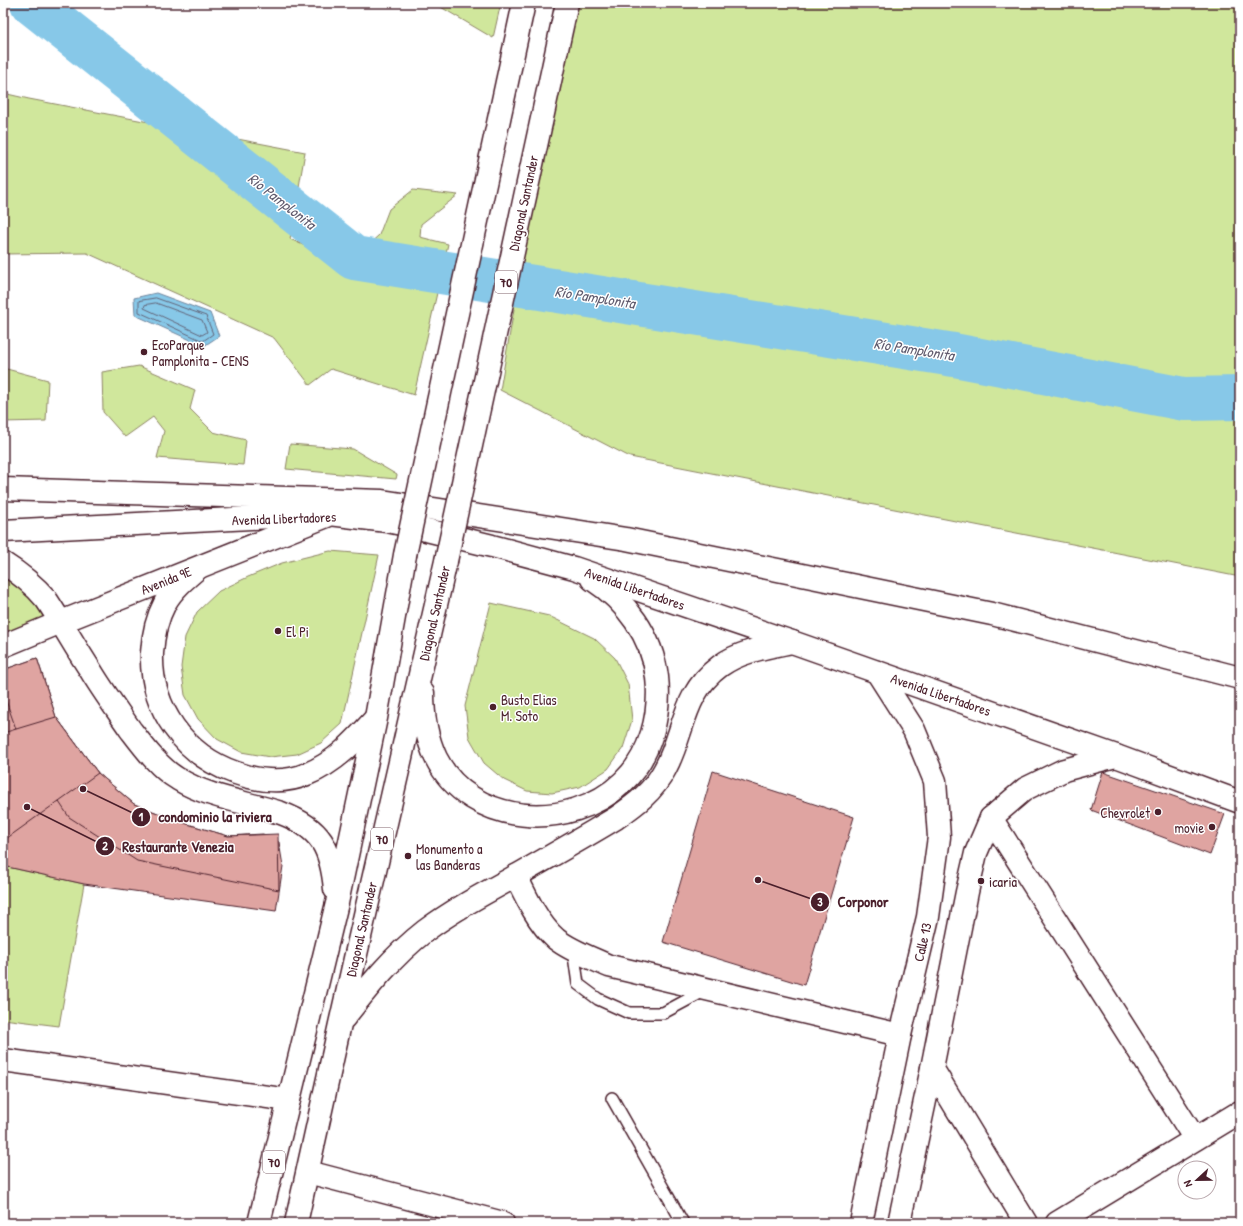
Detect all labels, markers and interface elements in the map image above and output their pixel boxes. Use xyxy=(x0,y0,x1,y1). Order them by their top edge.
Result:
street label: Diagonal Santander xyxy=(504,153,544,253)
water label: Río Pamplonita xyxy=(244,168,322,235)
road number: 70 xyxy=(495,271,517,293)
water label: Río Pamplonita xyxy=(554,280,639,314)
water label: Río Pamplonita xyxy=(873,332,958,366)
place label: EcoParque Pamplonita - CENS xyxy=(152,335,249,371)
marker: EcoParque Pamplonita - CENS xyxy=(139,347,149,357)
street label: Avenida Libertadores xyxy=(231,507,337,529)
street label: Avenida 9E xyxy=(138,561,194,599)
street label: Avenida Libertadores xyxy=(583,562,687,614)
street label: Diagonal Santander xyxy=(414,563,455,663)
place label: El Pi xyxy=(286,622,309,641)
marker: El Pi xyxy=(273,626,283,636)
street label: Avenida Libertadores xyxy=(889,668,993,720)
place label: Busto Elias M. Soto xyxy=(501,690,557,725)
marker: Busto Elias M. Soto xyxy=(488,702,498,712)
callout: condominio la riviera xyxy=(131,803,280,830)
place label: Chevrolet xyxy=(1100,803,1150,822)
text: condominio la riviera xyxy=(158,806,272,827)
marker: Chevrolet xyxy=(1153,807,1163,817)
text: 1 xyxy=(139,808,144,825)
place label: movie xyxy=(1175,818,1204,837)
marker: movie xyxy=(1207,822,1217,832)
road number: 70 xyxy=(371,828,393,850)
callout: Restaurante Venezia xyxy=(95,833,242,860)
text: Restaurante Venezia xyxy=(122,836,234,857)
text: 2 xyxy=(102,837,108,854)
place label: Monumento a las Banderas xyxy=(416,839,483,874)
marker: Monumento a las Banderas xyxy=(403,851,413,861)
place label: icaria xyxy=(989,872,1018,891)
marker: icaria xyxy=(976,876,986,886)
street label: Diagonal Santander xyxy=(341,879,382,979)
callout: Corponor xyxy=(810,888,897,915)
text: Corponor xyxy=(837,891,889,913)
text: 3 xyxy=(817,893,823,910)
street label: Calle 13 xyxy=(908,921,936,963)
road number: 70 xyxy=(263,1151,285,1173)
north arrow xyxy=(1177,1160,1217,1200)
text: N xyxy=(1180,1178,1195,1189)

